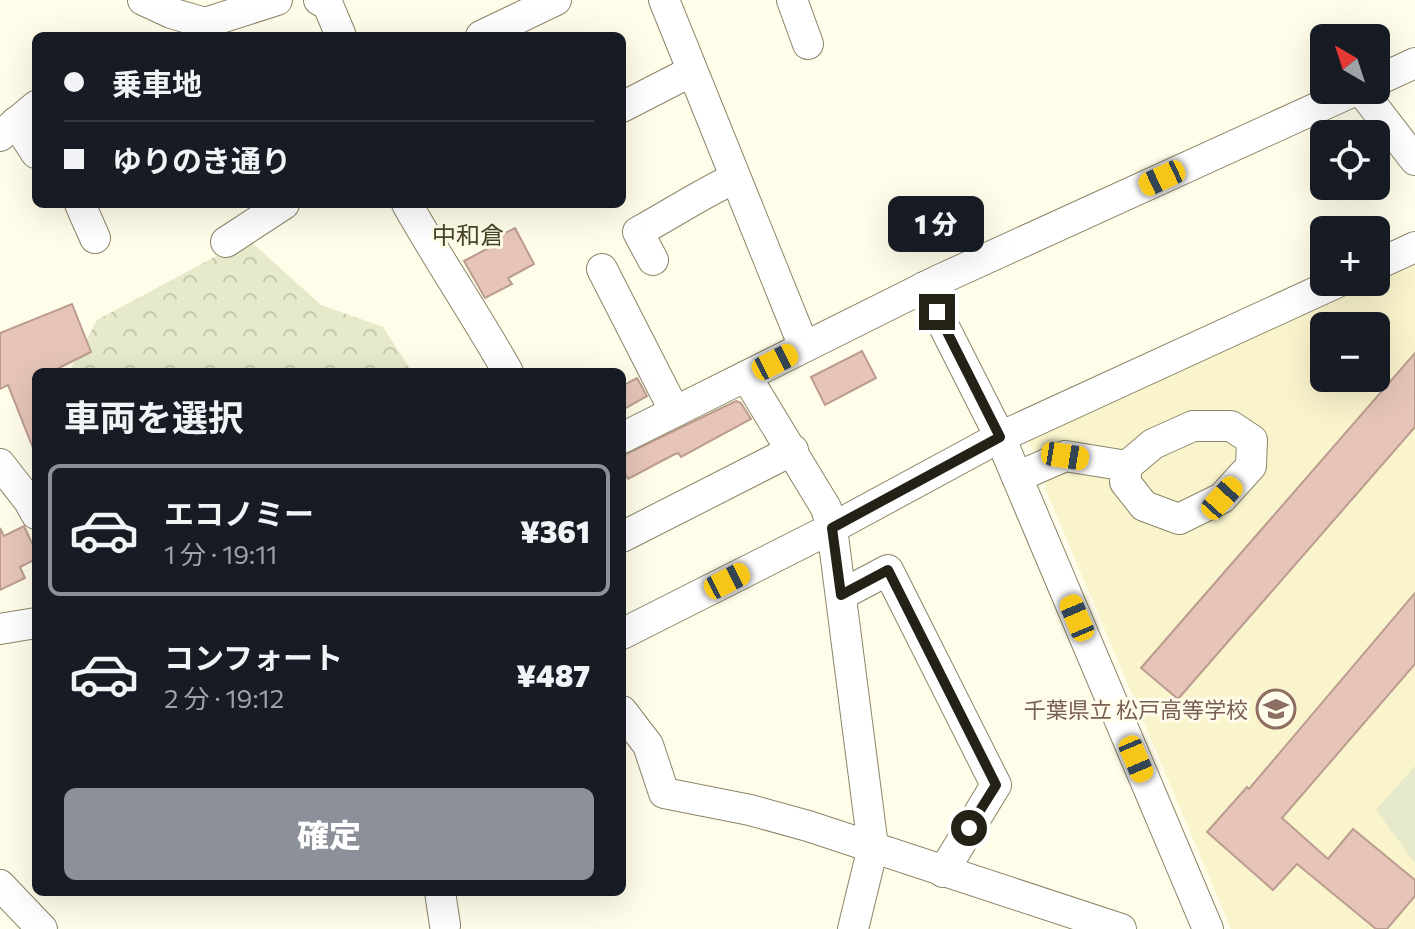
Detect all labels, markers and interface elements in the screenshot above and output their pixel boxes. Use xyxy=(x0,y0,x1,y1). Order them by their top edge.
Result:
north arrow xyxy=(1310,24,1390,104)
map controls xyxy=(1310,24,1390,392)
text: 乗車地 xyxy=(112,64,202,101)
button: locate xyxy=(1310,120,1390,200)
text: ゆりのき通り xyxy=(112,141,291,178)
car xyxy=(1135,157,1189,199)
callout: 1 分 xyxy=(889,196,985,252)
text: 1 分 xyxy=(914,208,958,239)
button: + xyxy=(1310,216,1390,296)
district label: 中和倉 xyxy=(432,220,504,249)
route end xyxy=(919,294,955,330)
button: − xyxy=(1310,312,1390,392)
car xyxy=(748,340,802,384)
text: 車両を選択 xyxy=(64,394,244,438)
car xyxy=(1039,440,1091,472)
car xyxy=(1197,472,1247,524)
icon: car xyxy=(68,494,140,566)
text: エコノミー xyxy=(164,494,314,531)
text: ¥361 xyxy=(520,512,590,549)
text: 1 分 · 19:11 xyxy=(164,538,277,569)
car xyxy=(700,559,754,603)
car xyxy=(1057,591,1097,645)
icon: car xyxy=(68,638,140,710)
text: コンフォート xyxy=(164,638,343,675)
text: ¥487 xyxy=(516,656,590,693)
text: 2 分 · 19:12 xyxy=(164,682,284,713)
school or university icon: 千葉県立 松戸高等学校 xyxy=(1255,688,1297,730)
place label: 千葉県立 松戸高等学校 xyxy=(1024,696,1248,723)
car xyxy=(1116,732,1156,786)
button: 確定 xyxy=(64,788,594,880)
route start xyxy=(951,810,987,846)

